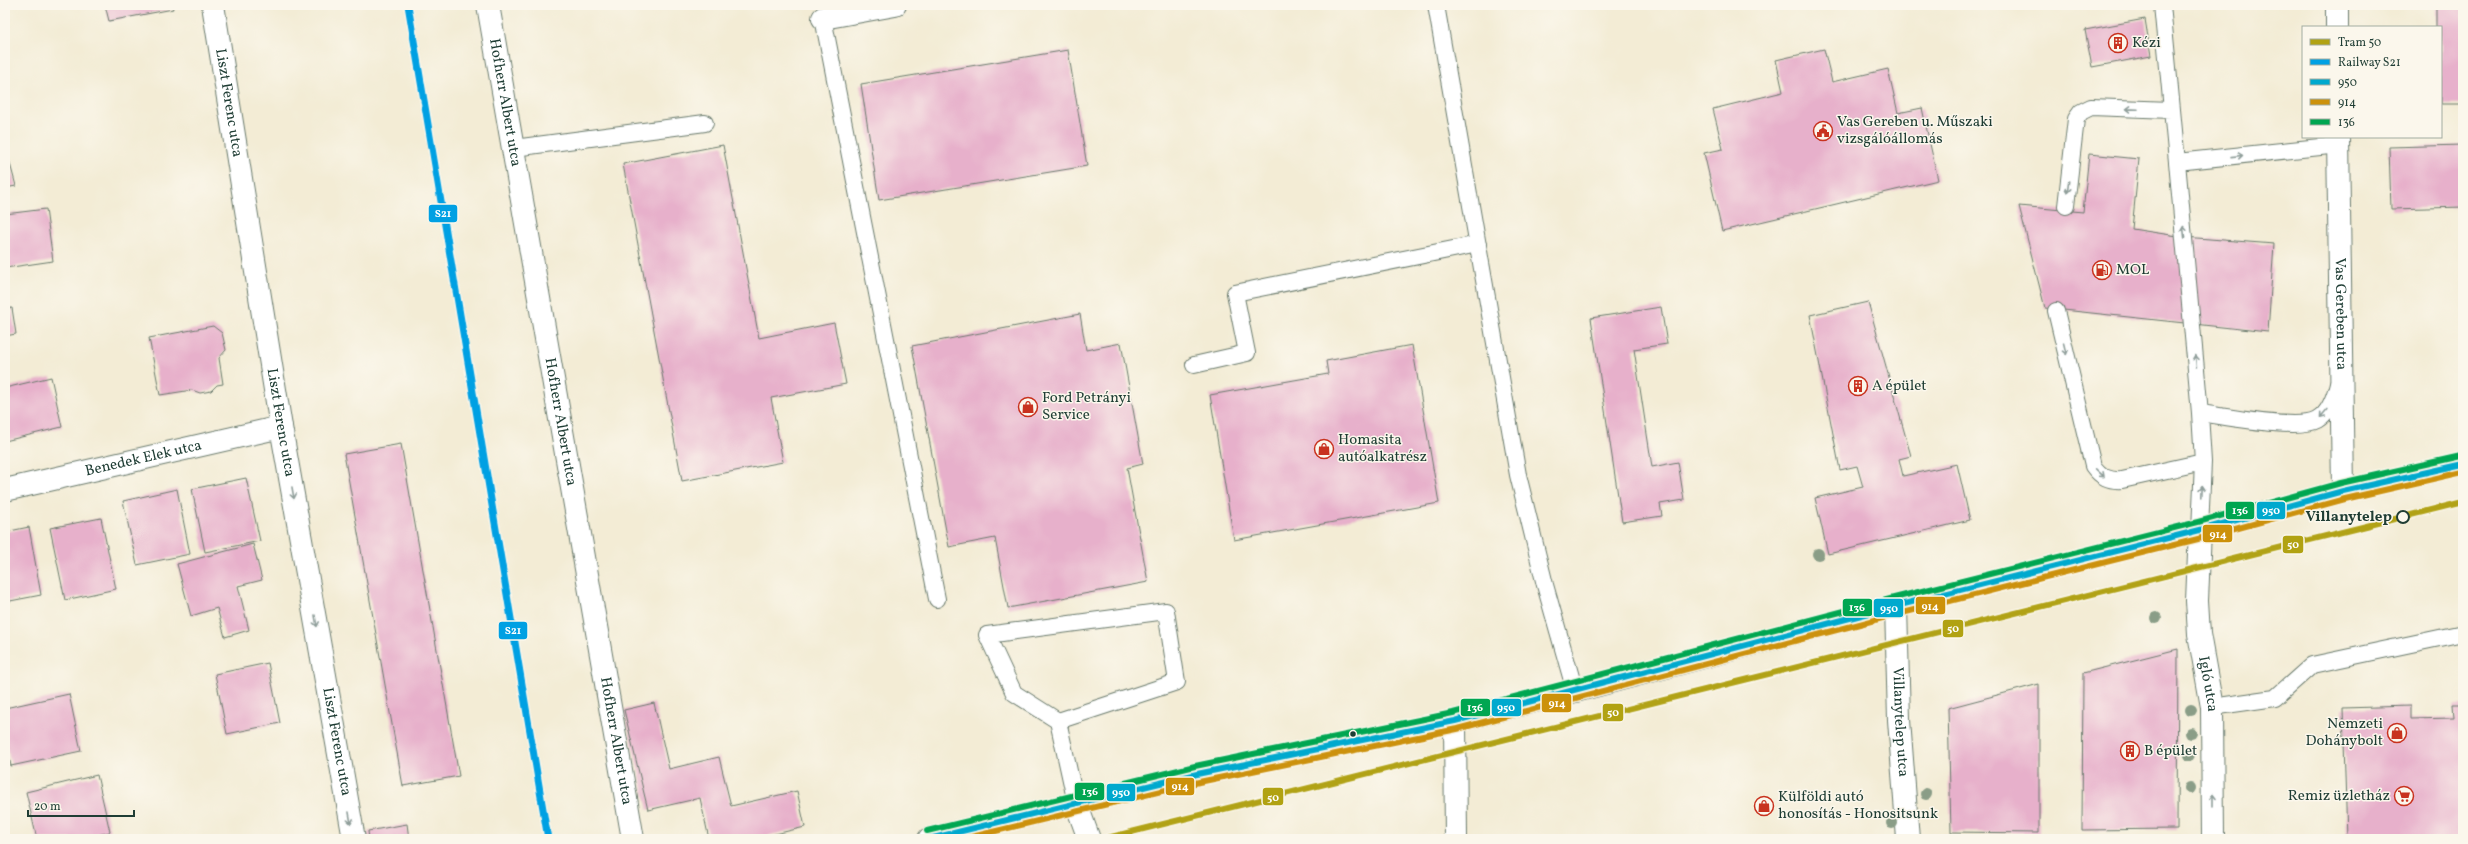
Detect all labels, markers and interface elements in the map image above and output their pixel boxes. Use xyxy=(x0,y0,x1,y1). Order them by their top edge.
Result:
legend xyxy=(2302,26,2442,138)
building icon: Kézi xyxy=(2107,32,2129,54)
place label: Kézi xyxy=(2132,33,2161,54)
text: Tram 50 xyxy=(2338,35,2381,51)
street label: Hofherr Albert utca xyxy=(484,37,526,168)
street label: Liszt Ferenc utca xyxy=(210,47,248,159)
text: Railway S21 xyxy=(2338,55,2401,71)
text: 950 xyxy=(2338,75,2357,91)
text: 914 xyxy=(2338,95,2356,111)
one-way arrow xyxy=(2126,105,2139,112)
place label: Vas Gereben u. Műszaki vizsgálóállomás xyxy=(1837,112,1993,150)
text: 136 xyxy=(2338,115,2355,131)
public building icon: Vas Gereben u. Műszaki vizsgálóállomás xyxy=(1812,120,1834,142)
one-way arrow xyxy=(2230,152,2243,159)
one-way arrow xyxy=(2064,180,2072,193)
line badge: S21 xyxy=(428,204,458,223)
text: S21 xyxy=(435,207,451,222)
one-way arrow xyxy=(2180,226,2187,239)
street label: Vas Gereben utca xyxy=(2329,258,2352,370)
fuel station icon: MOL xyxy=(2091,259,2113,281)
place label: MOL xyxy=(2116,260,2150,281)
one-way arrow xyxy=(2062,342,2069,355)
one-way arrow xyxy=(2192,355,2200,368)
street label: Hofherr Albert utca xyxy=(539,356,582,487)
street label: Liszt Ferenc utca xyxy=(261,367,300,479)
building icon: A épület xyxy=(1847,375,1869,397)
place label: A épület xyxy=(1872,376,1927,397)
place label: Ford Petrányi Service xyxy=(1042,388,1131,426)
shop icon: Ford Petrányi Service xyxy=(1017,396,1039,418)
one-way arrow xyxy=(2319,408,2328,419)
place label: Homasita autóalkatrész xyxy=(1338,430,1427,468)
street label: Benedek Elek utca xyxy=(83,435,204,482)
shop icon: Homasita autóalkatrész xyxy=(1313,438,1335,460)
one-way arrow xyxy=(2095,468,2105,478)
one-way arrow xyxy=(2198,485,2205,498)
one-way arrow xyxy=(289,486,297,499)
line badge: 136 xyxy=(2225,501,2255,520)
line badge: 950 xyxy=(2256,501,2286,520)
text: 136 xyxy=(2232,504,2248,519)
text: 950 xyxy=(2262,504,2280,519)
place label: Villanytelep xyxy=(2305,507,2392,528)
marker: Villanytelep xyxy=(2396,510,2410,524)
line badge: 914 xyxy=(2202,524,2233,543)
text: 914 xyxy=(2209,528,2227,543)
line badge: 50 xyxy=(2282,535,2304,554)
text: 50 xyxy=(2287,538,2299,553)
line badge: 914 xyxy=(1915,596,1946,615)
line badge: 136 xyxy=(1842,598,1873,617)
line badge: 950 xyxy=(1873,598,1904,618)
text: 914 xyxy=(1921,600,1939,615)
text: 136 xyxy=(1849,601,1865,616)
text: 950 xyxy=(1880,602,1898,617)
one-way arrow xyxy=(312,614,320,627)
line badge: 50 xyxy=(1942,619,1964,638)
line badge: S21 xyxy=(498,621,528,640)
text: 50 xyxy=(1947,622,1959,637)
text: S21 xyxy=(505,624,521,639)
street label: Igló utca xyxy=(2193,655,2223,712)
street label: Villanytelep utca xyxy=(1887,667,1914,778)
street label: Hofherr Albert utca xyxy=(595,675,637,807)
street label: Liszt Ferenc utca xyxy=(317,686,357,798)
line badge: 914 xyxy=(1541,693,1572,713)
text: 914 xyxy=(1548,697,1566,712)
line badge: 136 xyxy=(1460,698,1491,717)
line badge: 950 xyxy=(1491,698,1522,717)
text: 136 xyxy=(1467,701,1483,716)
text: 950 xyxy=(1497,701,1515,716)
line badge: 50 xyxy=(1602,703,1624,722)
text: 50 xyxy=(1607,706,1619,721)
place label: Nemzeti Dohánybolt xyxy=(2306,714,2383,752)
shop icon: Nemzeti Dohánybolt xyxy=(2386,722,2408,744)
unlabelled marker xyxy=(1348,729,1358,739)
building icon: B épület xyxy=(2119,740,2141,762)
place label: B épület xyxy=(2144,741,2197,762)
line badge: 914 xyxy=(1165,777,1195,796)
text: 914 xyxy=(1171,780,1189,795)
line badge: 136 xyxy=(1074,782,1105,801)
line badge: 950 xyxy=(1106,783,1136,802)
text: 136 xyxy=(1082,785,1098,800)
supermarket icon: Remiz üzletház xyxy=(2393,785,2415,807)
text: 950 xyxy=(1112,786,1130,801)
place label: Remiz üzletház xyxy=(2288,786,2390,807)
line badge: 50 xyxy=(1262,787,1284,806)
place label: Külföldi autó honosítás - Honositsunk xyxy=(1778,787,1938,825)
text: 50 xyxy=(1267,791,1279,806)
scale bar xyxy=(28,792,134,818)
one-way arrow xyxy=(2209,794,2217,807)
shop icon: Külföldi autó honosítás - Honositsunk xyxy=(1753,795,1775,817)
text: 20 m xyxy=(34,799,61,815)
one-way arrow xyxy=(346,811,354,824)

